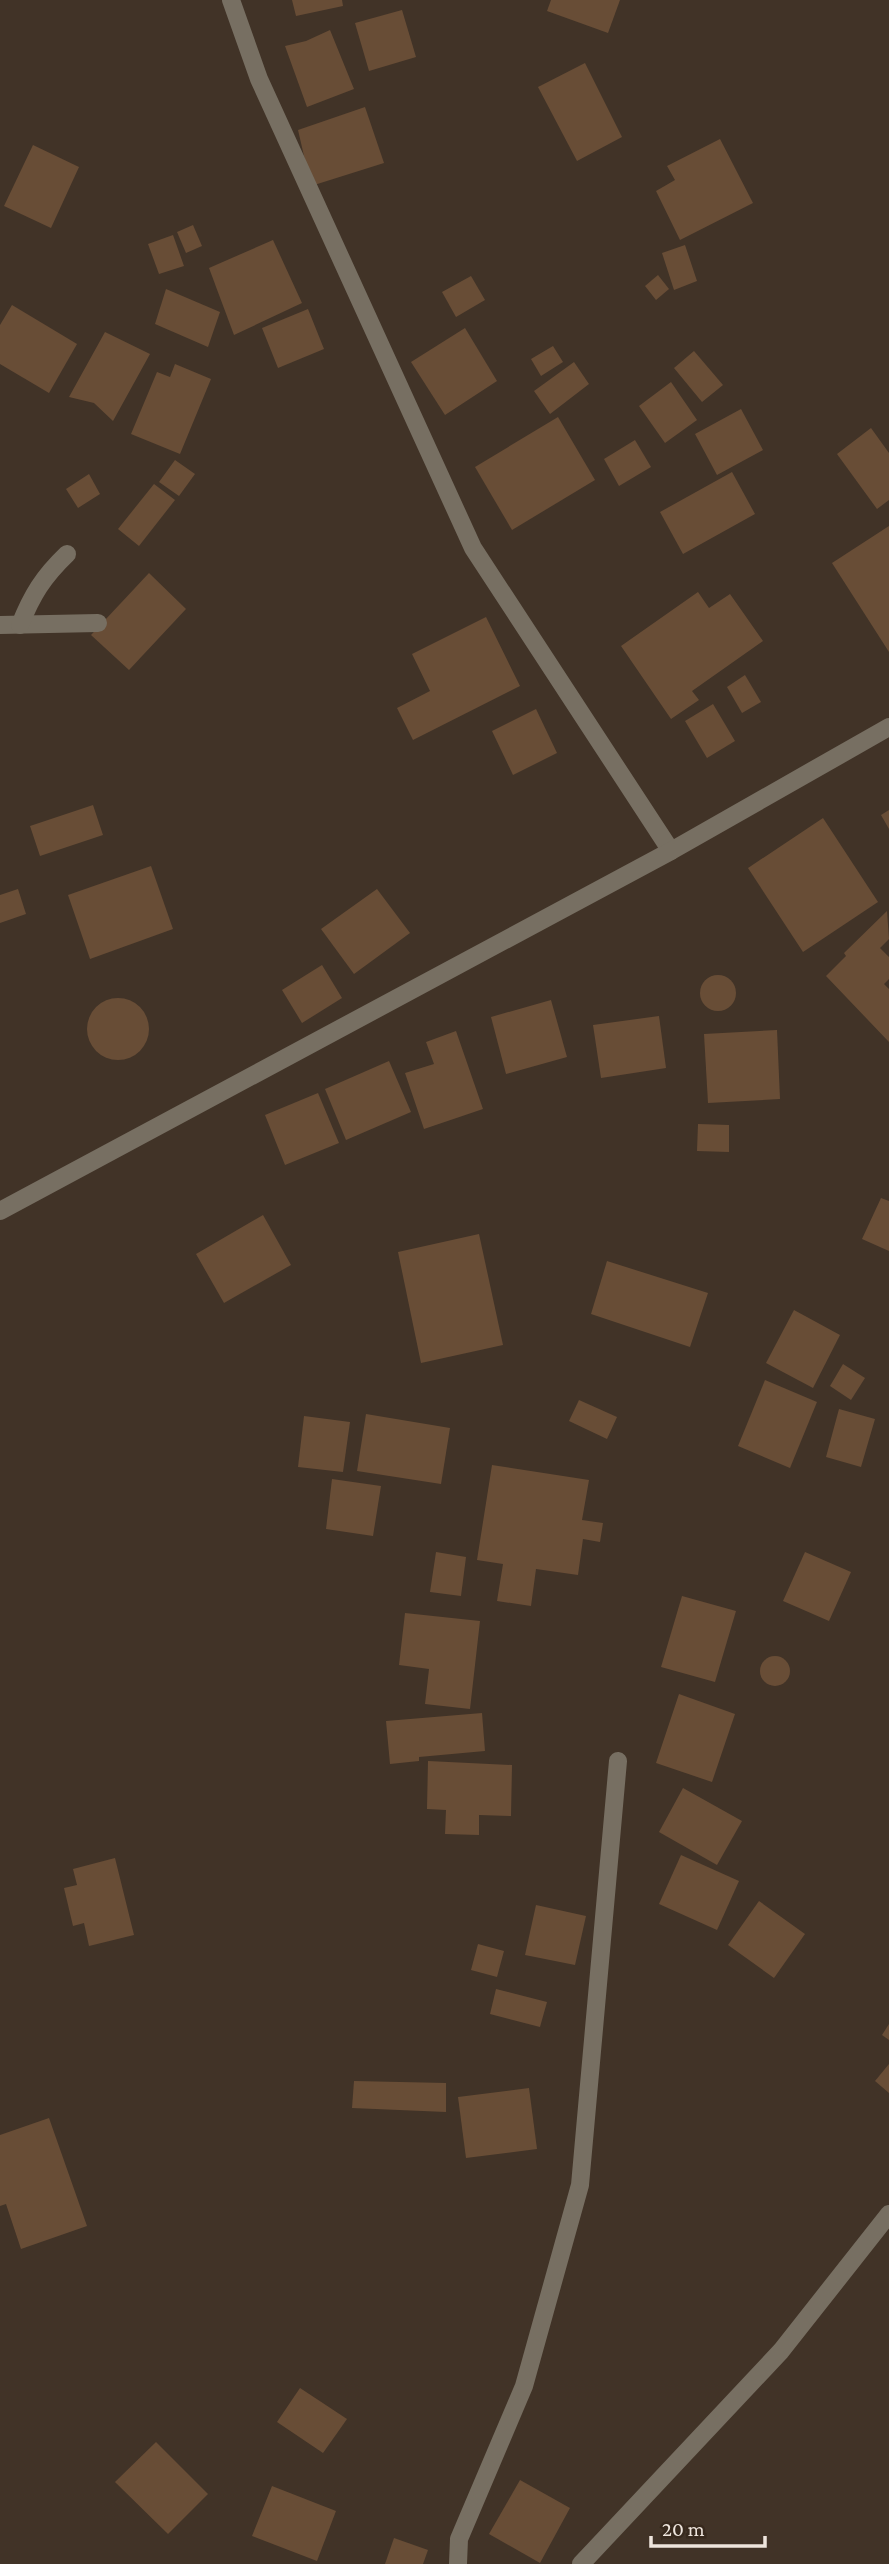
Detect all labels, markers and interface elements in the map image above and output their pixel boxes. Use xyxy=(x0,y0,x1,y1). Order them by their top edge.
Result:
scale bar xyxy=(651,2504,765,2548)
text: 20 m xyxy=(662,2517,705,2541)

